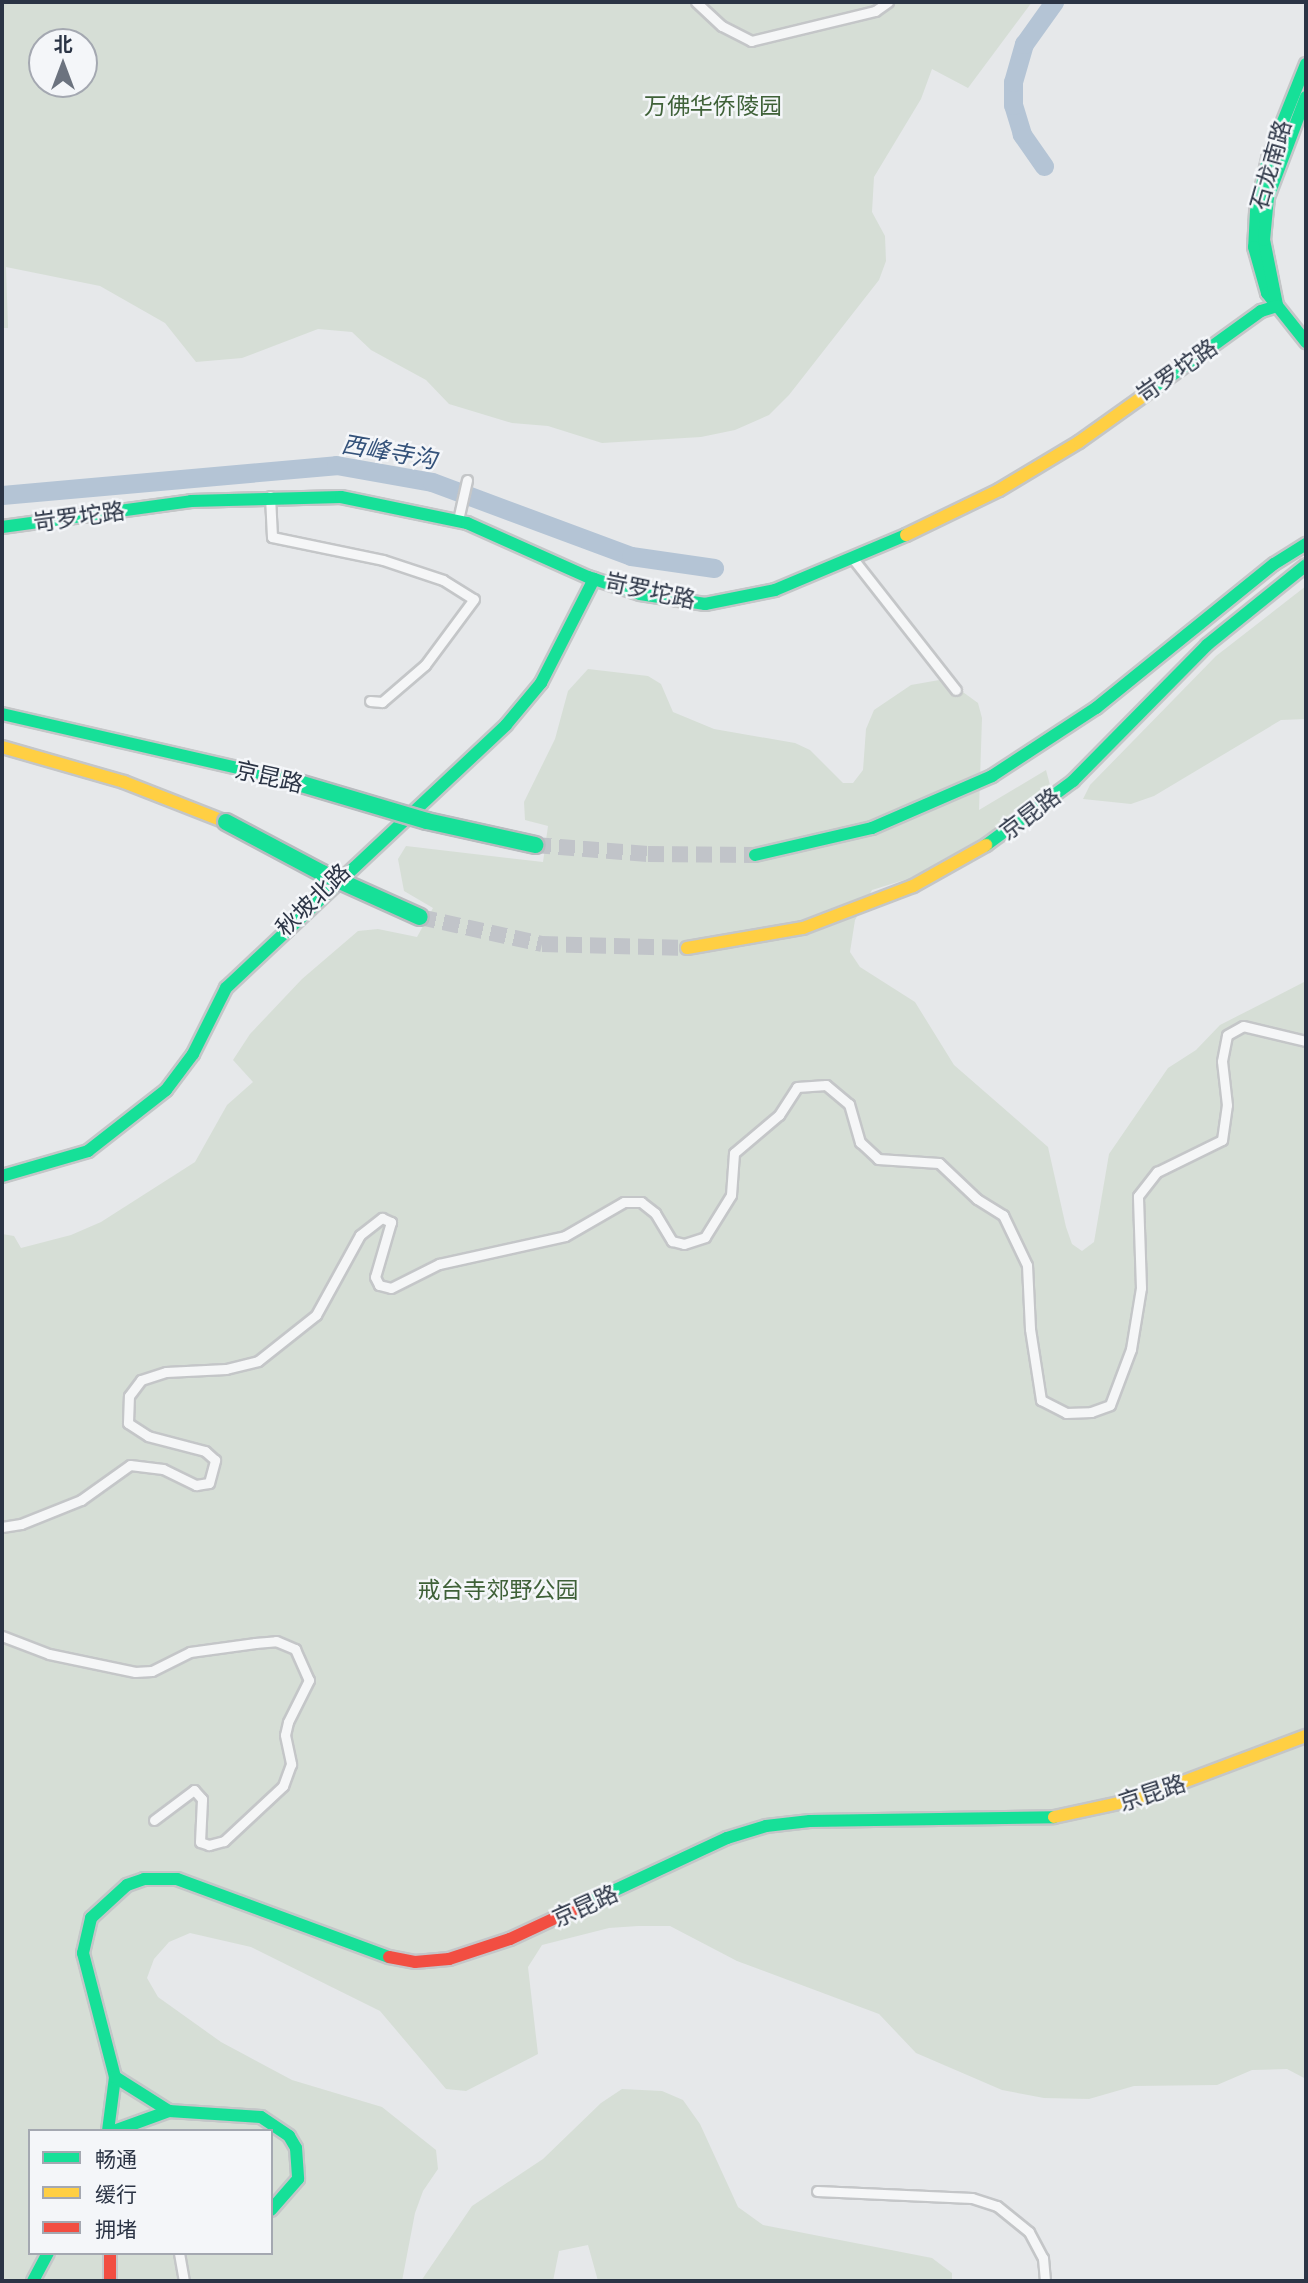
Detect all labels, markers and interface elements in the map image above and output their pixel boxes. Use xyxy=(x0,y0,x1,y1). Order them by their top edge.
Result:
north arrow xyxy=(28,28,98,98)
text: 北 xyxy=(53,33,73,55)
park label: 万佛华侨陵园 xyxy=(644,92,782,120)
street label: 石龙南路 xyxy=(1245,117,1297,213)
street label: 岢罗坨路 xyxy=(1131,333,1223,409)
water label: 西峰寺沟 xyxy=(339,429,439,475)
street label: 岢罗坨路 xyxy=(32,497,126,537)
street label: 岢罗坨路 xyxy=(602,568,698,614)
street label: 京昆路 xyxy=(232,756,306,798)
street label: 京昆路 xyxy=(994,782,1066,846)
street label: 秋坡北路 xyxy=(270,858,356,942)
park label: 戒台寺郊野公园 xyxy=(418,1576,578,1604)
street label: 京昆路 xyxy=(1115,1769,1189,1817)
street label: 京昆路 xyxy=(548,1879,622,1933)
legend xyxy=(28,2129,273,2255)
text: 畅通 xyxy=(95,2147,137,2172)
text: 缓行 xyxy=(95,2182,137,2207)
text: 拥堵 xyxy=(95,2217,137,2242)

